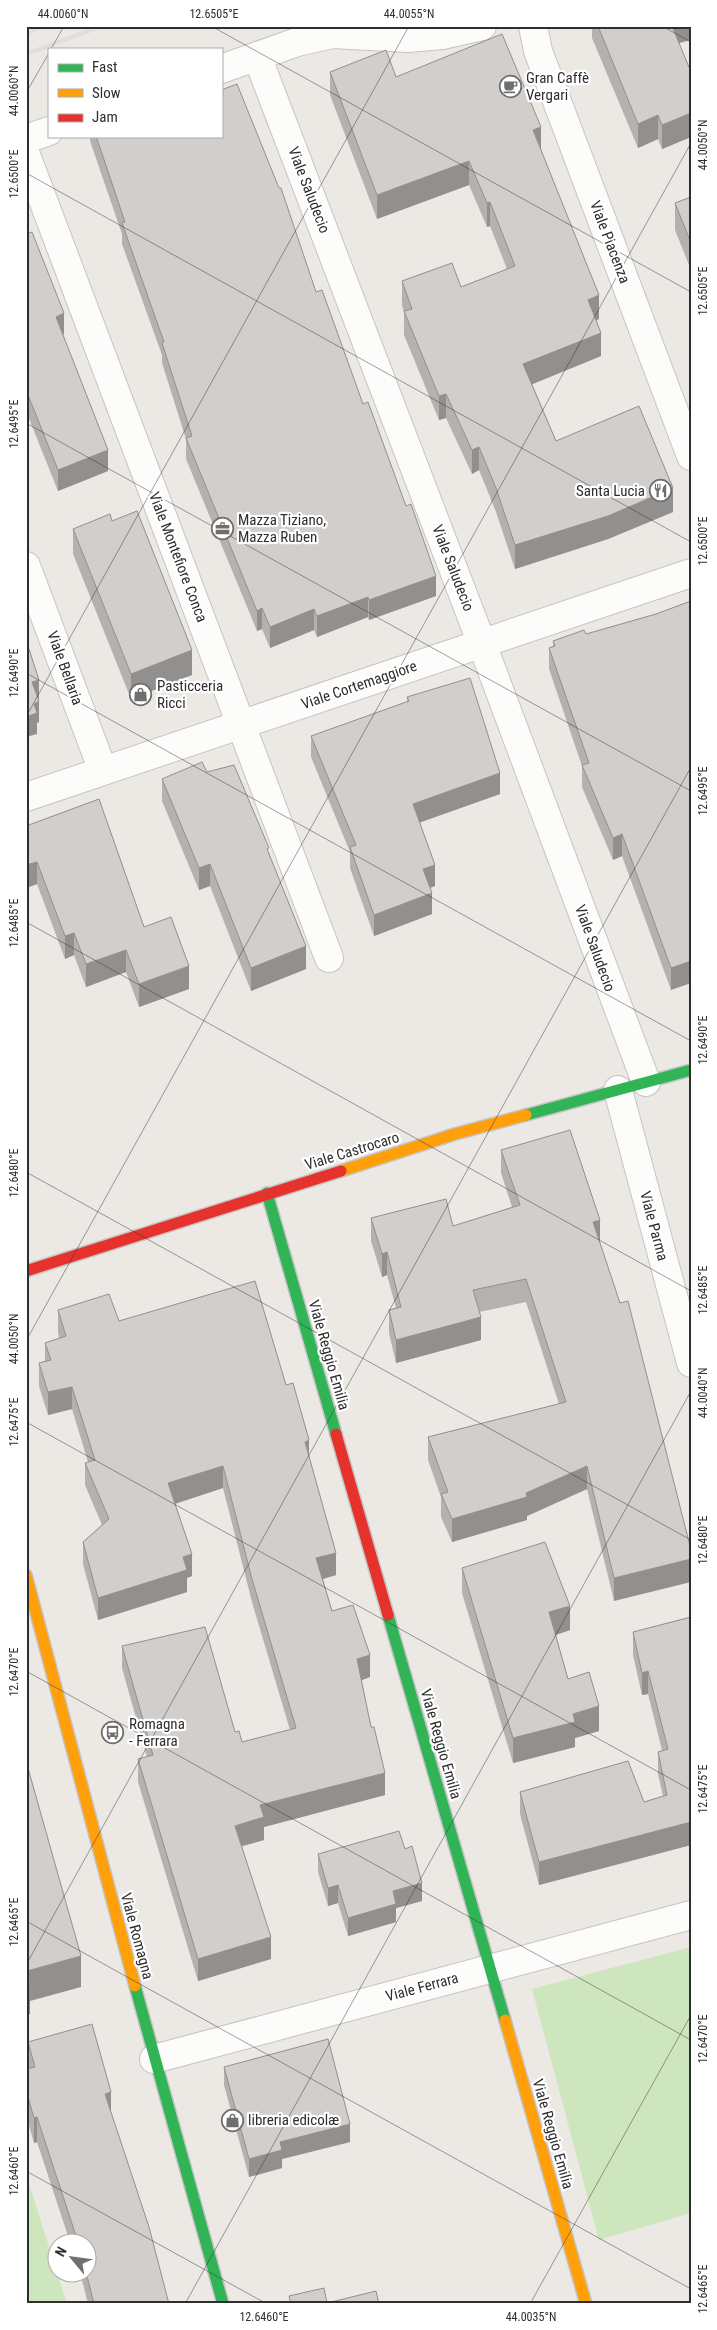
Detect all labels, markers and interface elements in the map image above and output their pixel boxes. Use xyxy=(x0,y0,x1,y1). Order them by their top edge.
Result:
text: 44.0060°N xyxy=(38,7,88,21)
text: 12.6505°E xyxy=(189,7,239,21)
text: 44.0055°N xyxy=(384,7,434,21)
legend xyxy=(48,48,222,138)
text: Fast xyxy=(92,58,117,76)
text: 44.0060°N xyxy=(7,66,21,116)
place label: Gran Caffè Vergari xyxy=(526,69,589,104)
cafe icon: Gran Caffè Vergari xyxy=(498,75,522,99)
text: Slow xyxy=(92,84,121,102)
text: Jam xyxy=(92,108,118,126)
text: 44.0050°N xyxy=(696,120,710,170)
street label: Viale Saludecio xyxy=(284,144,334,236)
text: 12.6500°E xyxy=(7,149,21,199)
street label: Viale Piacenza xyxy=(586,198,634,286)
text: 12.6505°E xyxy=(696,266,710,316)
text: 12.6495°E xyxy=(7,399,21,449)
restaurant icon: Santa Lucia xyxy=(649,479,673,503)
place label: Santa Lucia xyxy=(576,482,645,500)
street label: Viale Montefiore Conca xyxy=(145,489,211,625)
place label: Mazza Tiziano, Mazza Ruben xyxy=(238,511,326,546)
text: 12.6500°E xyxy=(696,516,710,566)
office icon: Mazza Tiziano, Mazza Ruben xyxy=(210,517,234,541)
street label: Viale Saludecio xyxy=(428,522,478,614)
street label: Viale Bellaria xyxy=(43,629,87,707)
text: 12.6490°E xyxy=(7,648,21,698)
street label: Viale Cortemaggiore xyxy=(299,657,419,713)
place label: Pasticceria Ricci xyxy=(157,677,223,712)
shop icon: Pasticceria Ricci xyxy=(129,683,153,707)
text: 12.6495°E xyxy=(696,766,710,816)
text: 12.6485°E xyxy=(7,898,21,948)
street label: Viale Saludecio xyxy=(571,902,619,994)
text: 12.6490°E xyxy=(696,1015,710,1065)
street label: Viale Castrocaro xyxy=(303,1128,401,1174)
text: 12.6480°E xyxy=(7,1148,21,1198)
street label: Viale Parma xyxy=(636,1189,672,1263)
text: 12.6485°E xyxy=(696,1265,710,1315)
street label: Viale Reggio Emilia xyxy=(305,1298,353,1412)
text: 44.0050°N xyxy=(7,1314,21,1364)
text: 44.0040°N xyxy=(696,1368,710,1418)
text: 12.6475°E xyxy=(7,1397,21,1447)
text: 12.6480°E xyxy=(696,1515,710,1565)
text: 12.6470°E xyxy=(7,1647,21,1697)
street label: Viale Reggio Emilia xyxy=(417,1687,465,1801)
place label: Romagna - Ferrara xyxy=(129,1715,185,1750)
bus stop icon: Romagna - Ferrara xyxy=(101,1721,125,1745)
text: 12.6475°E xyxy=(696,1764,710,1814)
street label: Viale Romagna xyxy=(117,1891,157,1981)
text: 12.6465°E xyxy=(7,1897,21,1947)
street label: Viale Ferrara xyxy=(384,1969,460,2005)
text: 12.6470°E xyxy=(696,2014,710,2064)
street label: Viale Reggio Emilia xyxy=(529,2077,577,2191)
shop icon: libreria edicolæ xyxy=(220,2108,244,2132)
place label: libreria edicolæ xyxy=(248,2111,339,2129)
text: 12.6460°E xyxy=(7,2146,21,2196)
north arrow xyxy=(48,2232,98,2282)
text: N xyxy=(52,2244,70,2259)
text: 12.6465°E xyxy=(696,2264,710,2314)
text: 12.6460°E xyxy=(239,2310,289,2324)
text: 44.0035°N xyxy=(506,2310,556,2324)

